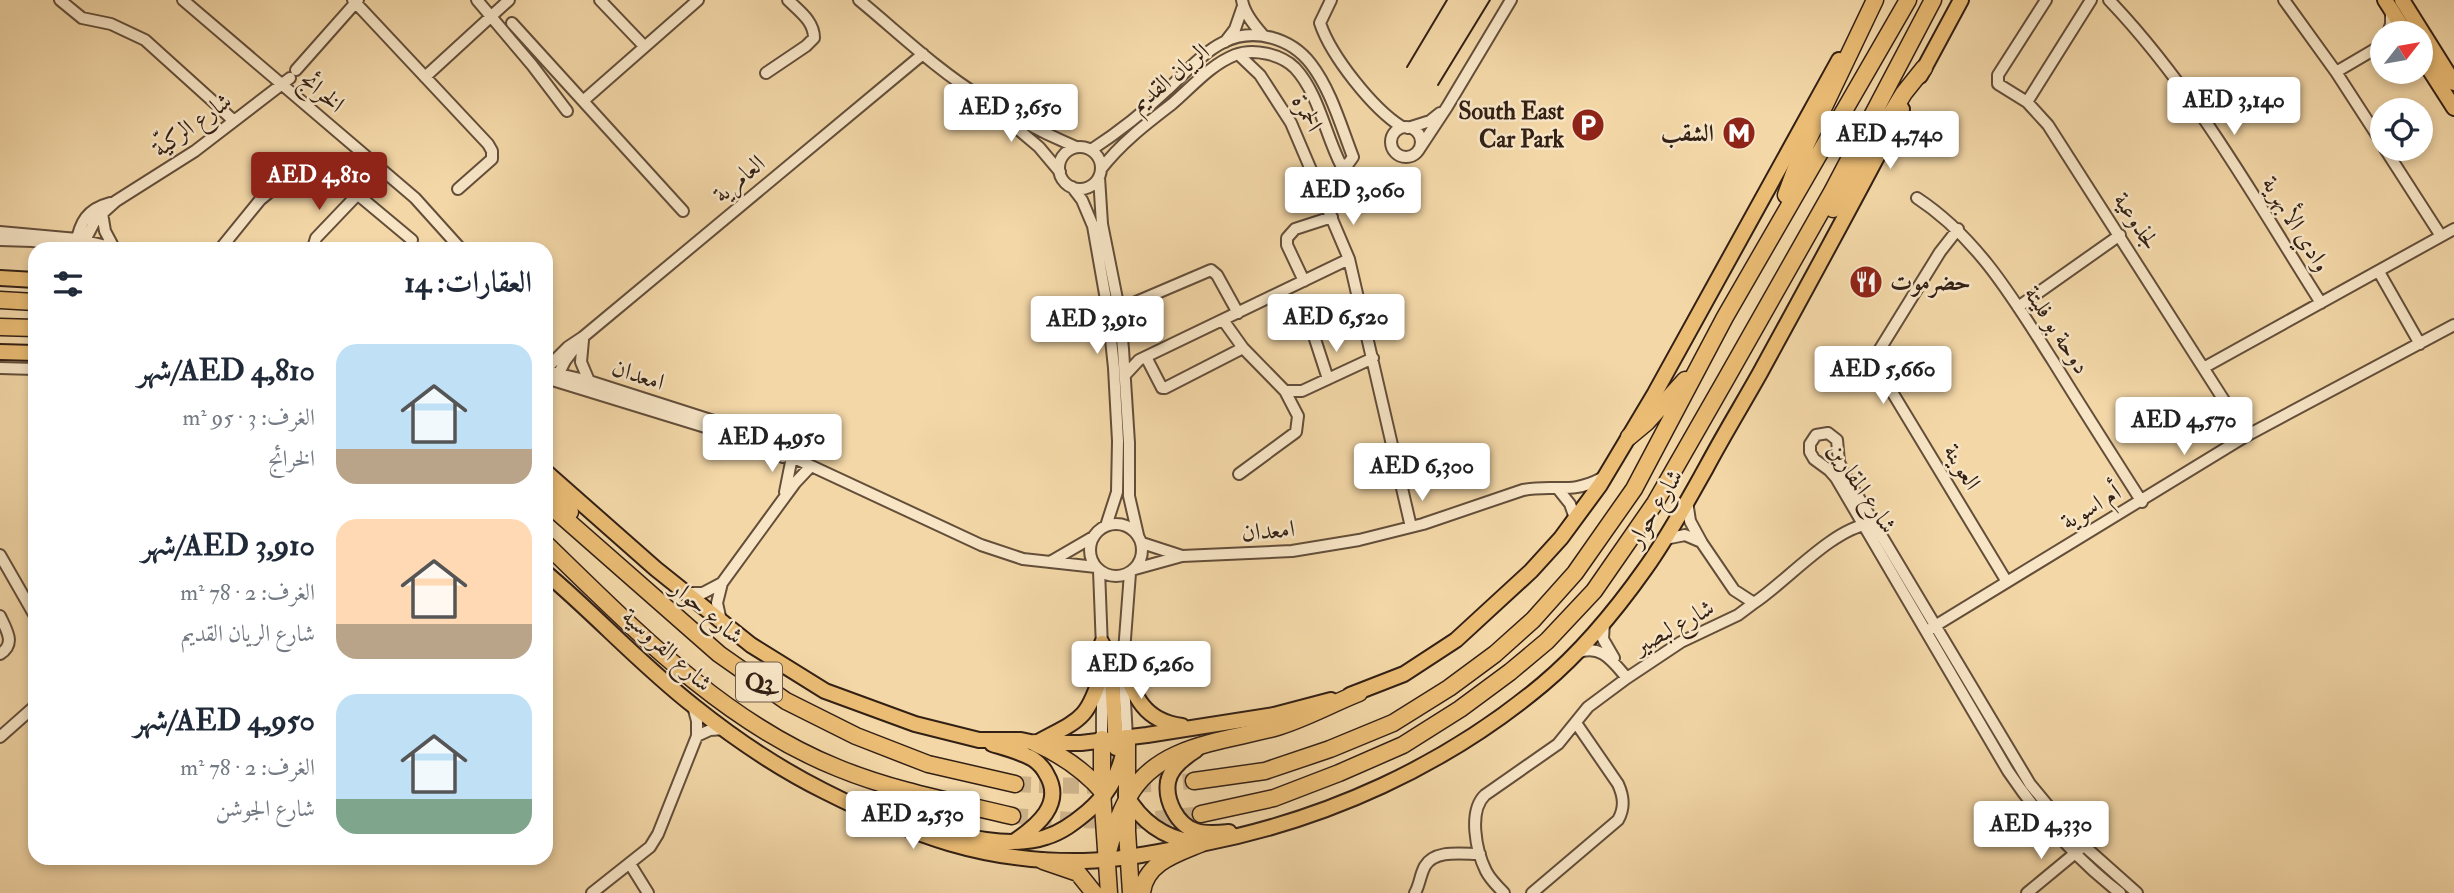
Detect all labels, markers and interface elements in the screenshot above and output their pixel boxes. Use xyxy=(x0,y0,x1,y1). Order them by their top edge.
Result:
north arrow xyxy=(2370,21,2432,84)
map controls xyxy=(2370,21,2433,161)
street label: الريان القديم xyxy=(1124,37,1219,123)
street label: الخرائج xyxy=(291,64,351,123)
pin: AED 3,140 xyxy=(2154,78,2314,137)
street label: شارع الركيّة xyxy=(145,85,240,168)
pin: AED 3,650 xyxy=(931,85,1091,144)
text: AED 3,140 xyxy=(2183,85,2285,114)
street label: الحمرة xyxy=(1284,89,1330,137)
text: AED 3,650 xyxy=(960,92,1062,121)
place label: South East Car Park xyxy=(1458,96,1564,155)
button: locate xyxy=(2370,98,2433,161)
parking icon: South East Car Park xyxy=(1569,106,1607,144)
pin: AED 4,740 xyxy=(1810,111,1970,171)
metro station icon: الشقب xyxy=(1720,114,1758,152)
place label: الشقب xyxy=(1661,118,1714,149)
text: AED 4,740 xyxy=(1837,119,1943,148)
street label: العامرية xyxy=(706,148,772,211)
pin: AED 4,810 xyxy=(239,152,399,212)
text: AED 4,810 xyxy=(267,160,371,189)
pin: AED 3,060 xyxy=(1273,168,1433,227)
street label: وادي الأبهرية xyxy=(2252,170,2338,279)
text: AED 3,060 xyxy=(1301,175,1405,204)
street label: لجذوعية xyxy=(2106,186,2166,256)
restaurant icon: حضرموت xyxy=(1847,263,1885,301)
text: العقارات: 14 xyxy=(404,264,532,301)
icon: filters xyxy=(49,265,87,303)
place label: حضرموت xyxy=(1890,267,1971,298)
street label: دوحة بو فليتة xyxy=(2017,280,2097,380)
pin: AED 6,520 xyxy=(1256,294,1416,354)
pin: AED 3,910 xyxy=(1017,296,1177,356)
text: AED 6,520 xyxy=(1284,302,1388,331)
text: AED 3,910 xyxy=(1047,304,1147,333)
pin: AED 5,660 xyxy=(1803,346,1963,406)
text: AED 4,810/شهر xyxy=(137,352,315,389)
street label: امعدان xyxy=(608,352,668,398)
text: AED 5,660 xyxy=(1831,354,1935,383)
icon: home xyxy=(392,372,476,456)
pin: AED 4,570 xyxy=(2104,398,2264,457)
text: الغرف: 3 · 95 m² xyxy=(182,403,315,432)
text: AED 4,570 xyxy=(2131,405,2237,434)
pin: AED 4,950 xyxy=(692,414,852,474)
text: AED 4,950 xyxy=(719,422,825,451)
street label: شارع المقارين xyxy=(1817,436,1904,542)
street label: العوينة xyxy=(1936,438,1988,496)
text: الخرائج xyxy=(268,444,315,473)
pin: AED 6,300 xyxy=(1342,444,1502,503)
text: AED 6,300 xyxy=(1370,451,1474,480)
street label: شارع حوار xyxy=(1619,463,1694,556)
street label: أم اسوية xyxy=(2054,475,2130,541)
street label: امعدان xyxy=(1240,513,1296,549)
text: AED 3,910/شهر xyxy=(142,527,315,564)
icon: home xyxy=(392,547,476,631)
street label: شارع حوار xyxy=(660,571,750,654)
text: الغرف: 2 · 78 m² xyxy=(180,578,315,607)
street label: شارع لبصير xyxy=(1626,592,1722,667)
street label: شارع الفروسية xyxy=(612,601,719,702)
text: شارع الريان القديم xyxy=(181,619,315,648)
pin: AED 6,260 xyxy=(1061,642,1221,701)
text: AED 6,260 xyxy=(1088,649,1194,678)
road number: Q3 xyxy=(736,662,782,702)
text: AED 4,950/شهر xyxy=(134,702,315,739)
icon: home xyxy=(392,722,476,806)
text: الغرف: 2 · 78 m² xyxy=(180,753,315,782)
pin: AED 2,530 xyxy=(833,792,993,851)
text: شارع الجوشن xyxy=(216,794,315,823)
text: AED 2,530 xyxy=(862,799,964,828)
pin: AED 4,330 xyxy=(1961,802,2121,861)
text: AED 4,330 xyxy=(1990,809,2092,838)

